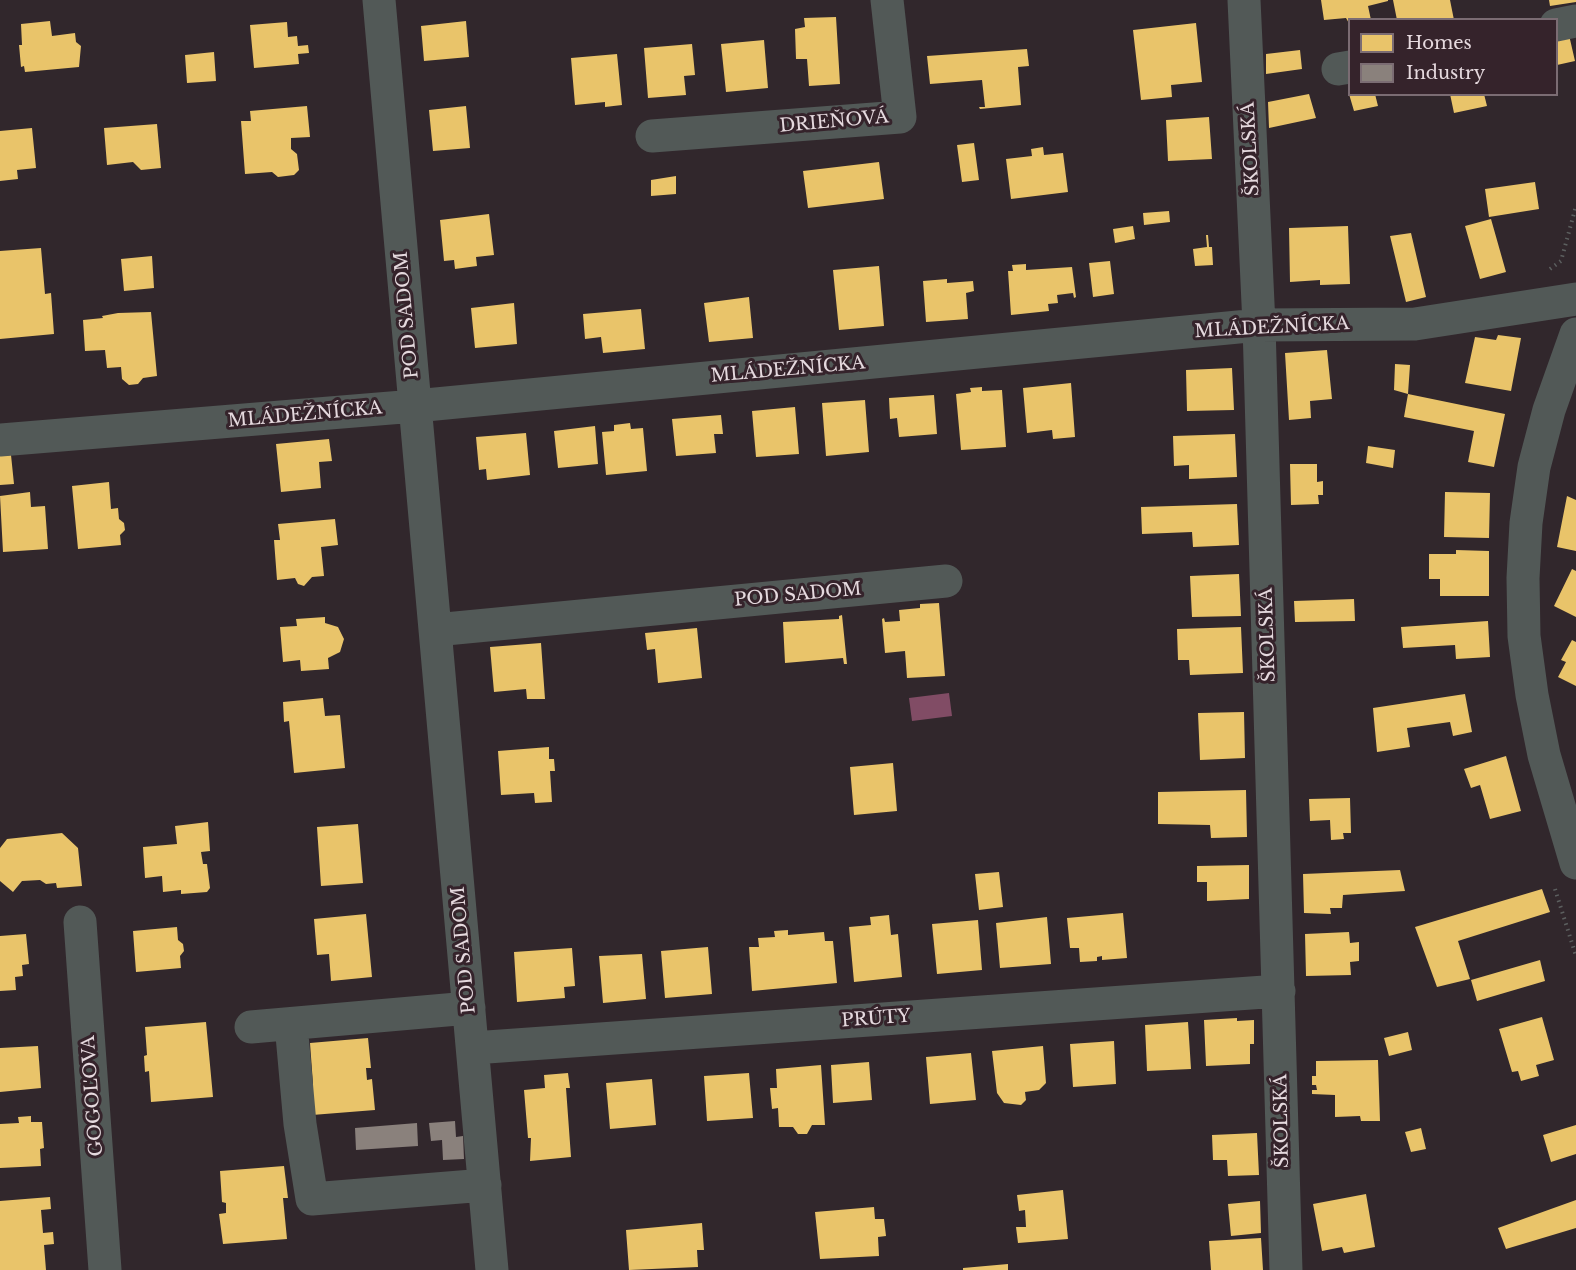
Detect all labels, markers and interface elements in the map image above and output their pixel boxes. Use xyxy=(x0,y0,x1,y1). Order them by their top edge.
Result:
legend xyxy=(1348,18,1558,96)
text: Homes xyxy=(1406,32,1472,54)
text: Industry xyxy=(1406,62,1485,84)
street label: ŠKOLSKÁ xyxy=(1238,101,1264,197)
street label: DRIEŇOVÁ xyxy=(779,106,889,138)
street label: POD SADOM xyxy=(391,250,423,380)
street label: MLÁDEŽNÍCKA xyxy=(1194,313,1350,343)
street label: MLÁDEŽNÍCKA xyxy=(710,352,866,388)
street label: MLÁDEŽNÍCKA xyxy=(227,397,383,433)
street label: POD SADOM xyxy=(733,579,863,611)
street label: ŠKOLSKÁ xyxy=(1256,588,1280,682)
street label: POD SADOM xyxy=(448,885,480,1015)
street label: PRÚTY xyxy=(841,1006,911,1032)
street label: GOGOĽOVA xyxy=(78,1035,108,1157)
street label: ŠKOLSKÁ xyxy=(1270,1074,1294,1168)

